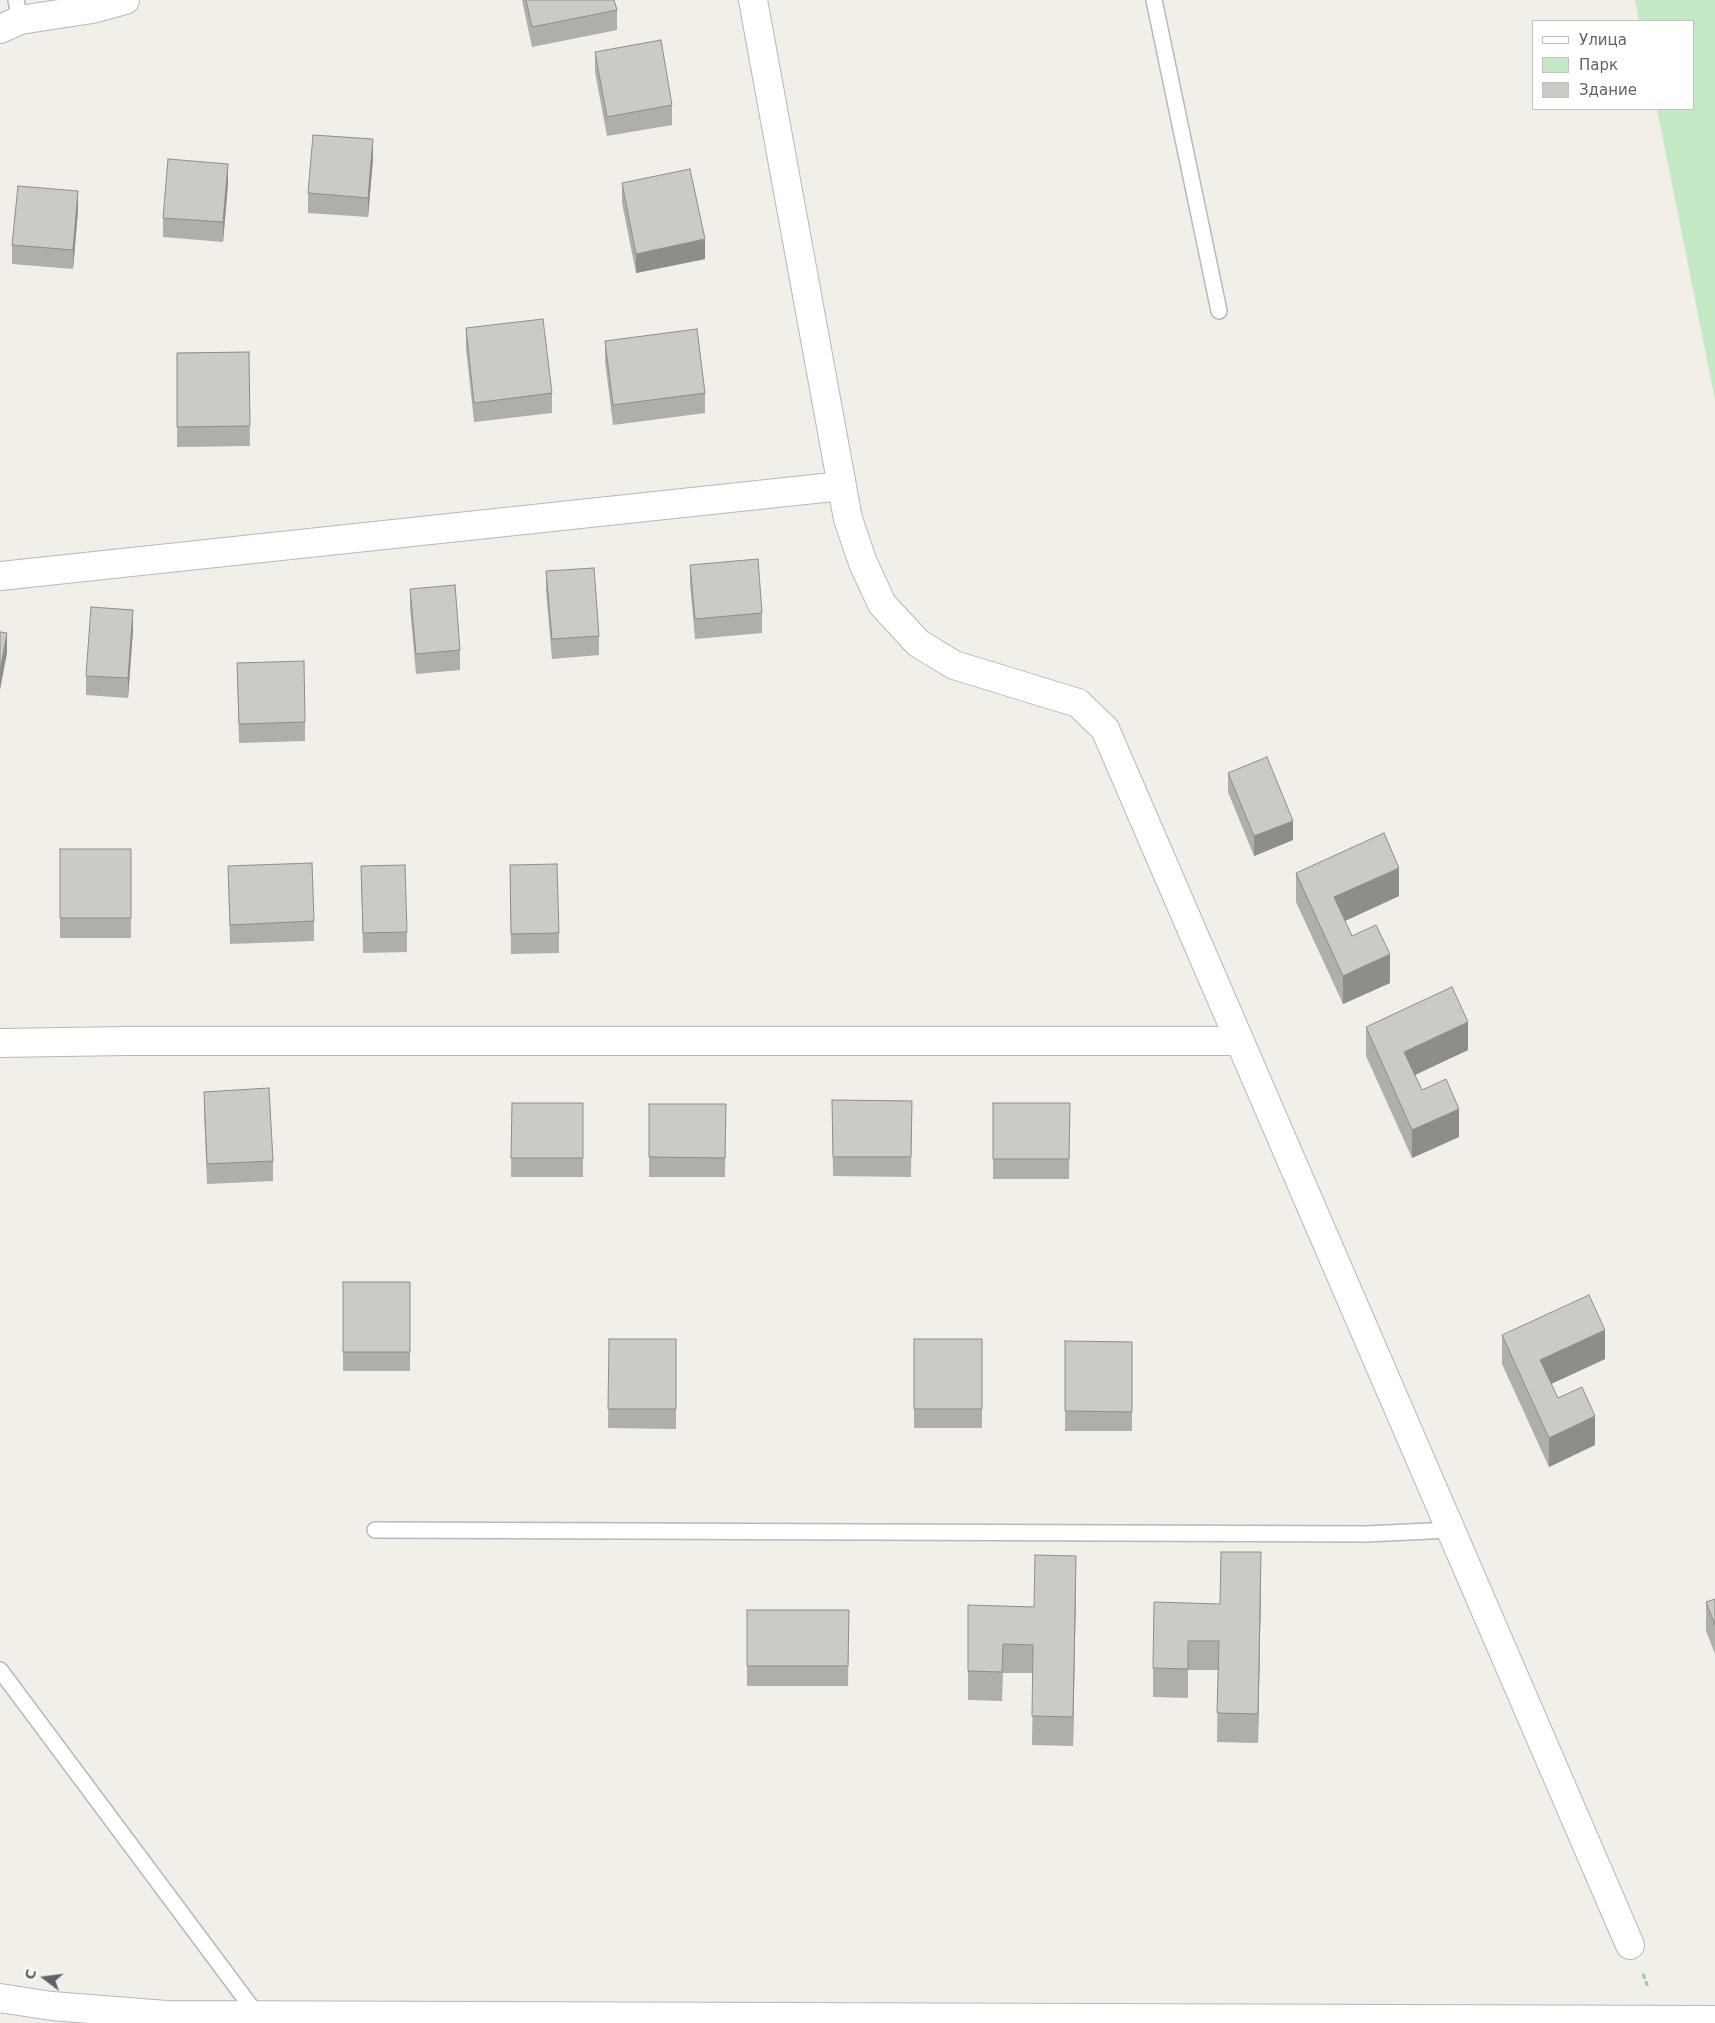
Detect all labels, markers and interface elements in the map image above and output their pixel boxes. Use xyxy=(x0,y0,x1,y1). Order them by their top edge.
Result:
legend xyxy=(1532,20,1695,110)
text: Улица xyxy=(1579,31,1627,49)
text: Парк xyxy=(1579,56,1618,74)
text: Здание xyxy=(1579,81,1637,99)
north arrow xyxy=(20,1953,70,2003)
text: С xyxy=(21,1967,40,1981)

